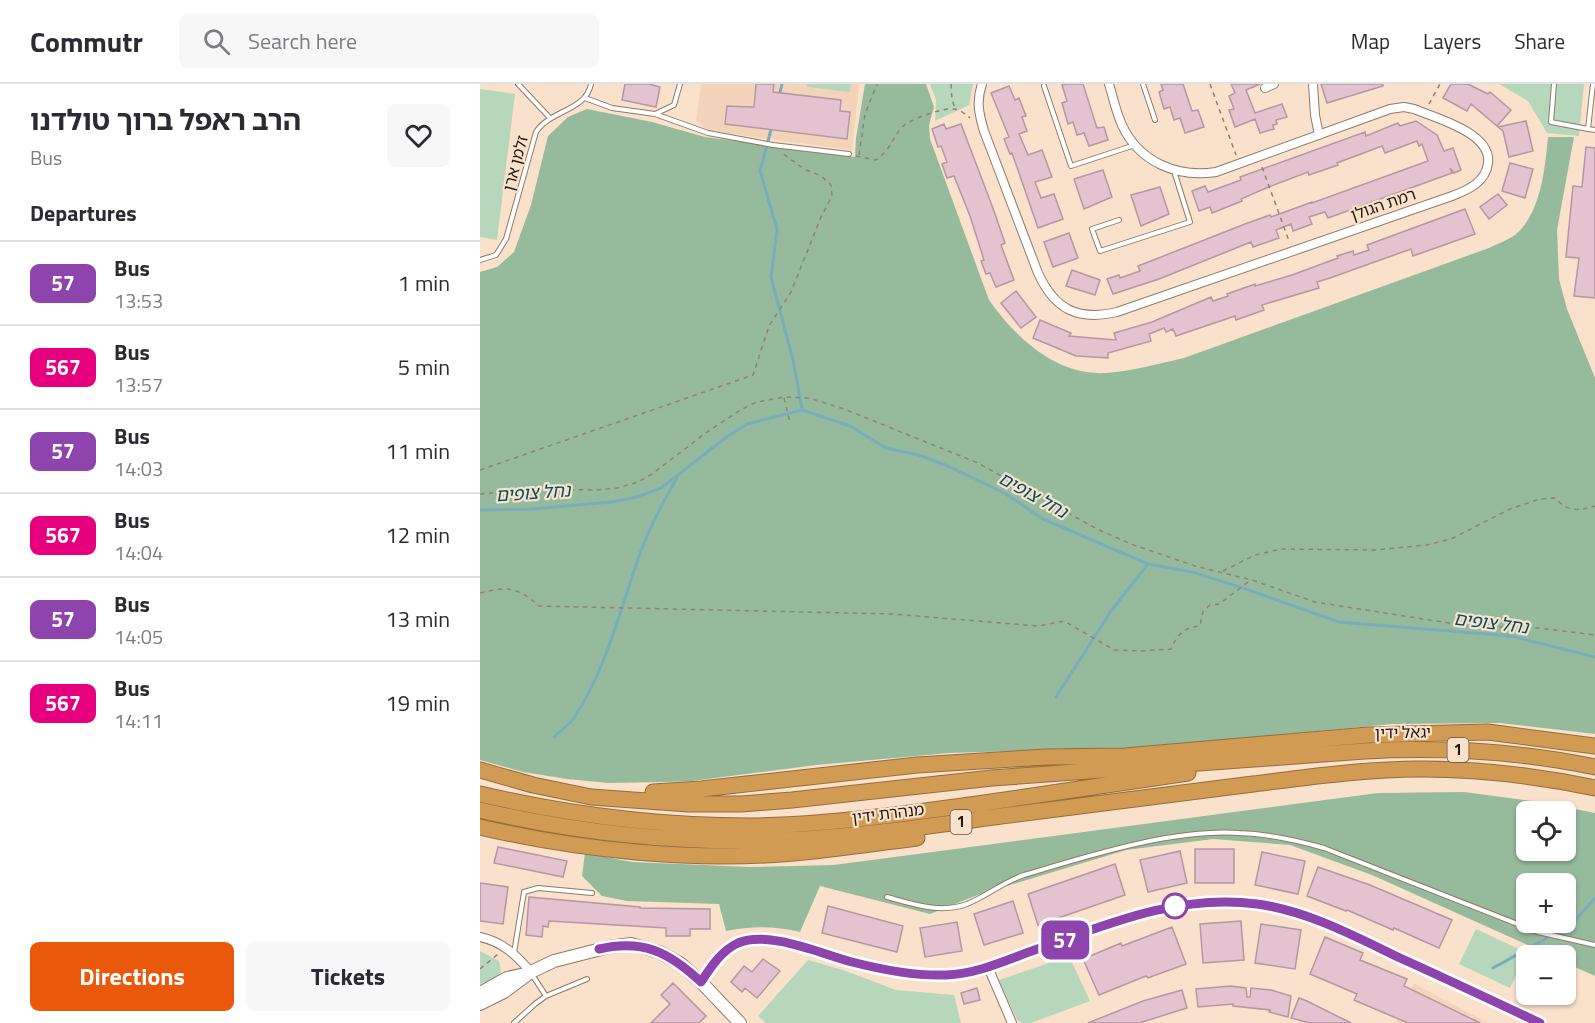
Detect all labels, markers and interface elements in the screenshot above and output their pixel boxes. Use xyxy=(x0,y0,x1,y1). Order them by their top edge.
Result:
search box xyxy=(179,14,599,68)
text: Commutr xyxy=(30,20,143,63)
text: Search here xyxy=(248,24,357,58)
icon: search xyxy=(200,25,233,58)
text: Map xyxy=(1351,25,1390,57)
text: Layers xyxy=(1423,25,1481,57)
text: Share xyxy=(1514,25,1565,57)
text: הרב ראפל ברוך טולדנו xyxy=(30,98,301,141)
button: heart xyxy=(387,104,450,167)
street label: זלמן ארן xyxy=(496,132,534,194)
text: Bus xyxy=(30,142,62,173)
street label: רמת הגולן xyxy=(1347,182,1419,226)
text: Departures xyxy=(30,196,137,230)
text: Bus xyxy=(114,251,150,285)
text: 1 min xyxy=(398,266,450,300)
text: 57 xyxy=(51,267,75,299)
text: 13:53 xyxy=(114,285,163,316)
text: Bus xyxy=(114,335,150,369)
text: 5 min xyxy=(398,350,450,384)
text: 567 xyxy=(45,351,81,383)
text: 13:57 xyxy=(114,369,163,400)
text: Bus xyxy=(114,419,150,453)
text: 11 min xyxy=(385,434,450,468)
text: 57 xyxy=(51,435,75,467)
text: 14:03 xyxy=(114,453,163,484)
water label: נחל צופים xyxy=(994,465,1074,525)
water label: נחל צופים xyxy=(495,476,573,509)
text: Bus xyxy=(114,503,150,537)
text: 12 min xyxy=(385,518,450,552)
text: 567 xyxy=(45,519,81,551)
text: 14:04 xyxy=(114,537,163,568)
text: Bus xyxy=(114,587,150,621)
text: 13 min xyxy=(385,602,450,636)
text: 57 xyxy=(51,603,75,635)
water label: נחל צופים xyxy=(1452,605,1531,641)
text: 14:05 xyxy=(114,621,163,652)
text: Bus xyxy=(114,671,150,705)
text: 19 min xyxy=(385,686,450,720)
text: 567 xyxy=(45,687,81,719)
text: 14:11 xyxy=(114,705,163,736)
street label: יגאל ידין xyxy=(1375,720,1431,744)
road number: 1 xyxy=(1448,738,1468,762)
street label: מנהרת ידין xyxy=(851,797,925,829)
map controls xyxy=(1516,801,1576,1005)
button: locate xyxy=(1516,801,1576,861)
road number: 1 xyxy=(950,810,972,834)
button: + xyxy=(1516,873,1576,933)
unlabelled marker xyxy=(1162,893,1188,919)
line badge: 57 xyxy=(1038,920,1092,960)
text: 57 xyxy=(1053,924,1077,956)
button: Directions xyxy=(30,942,234,1011)
button: Tickets xyxy=(246,942,450,1011)
button: − xyxy=(1516,945,1576,1005)

